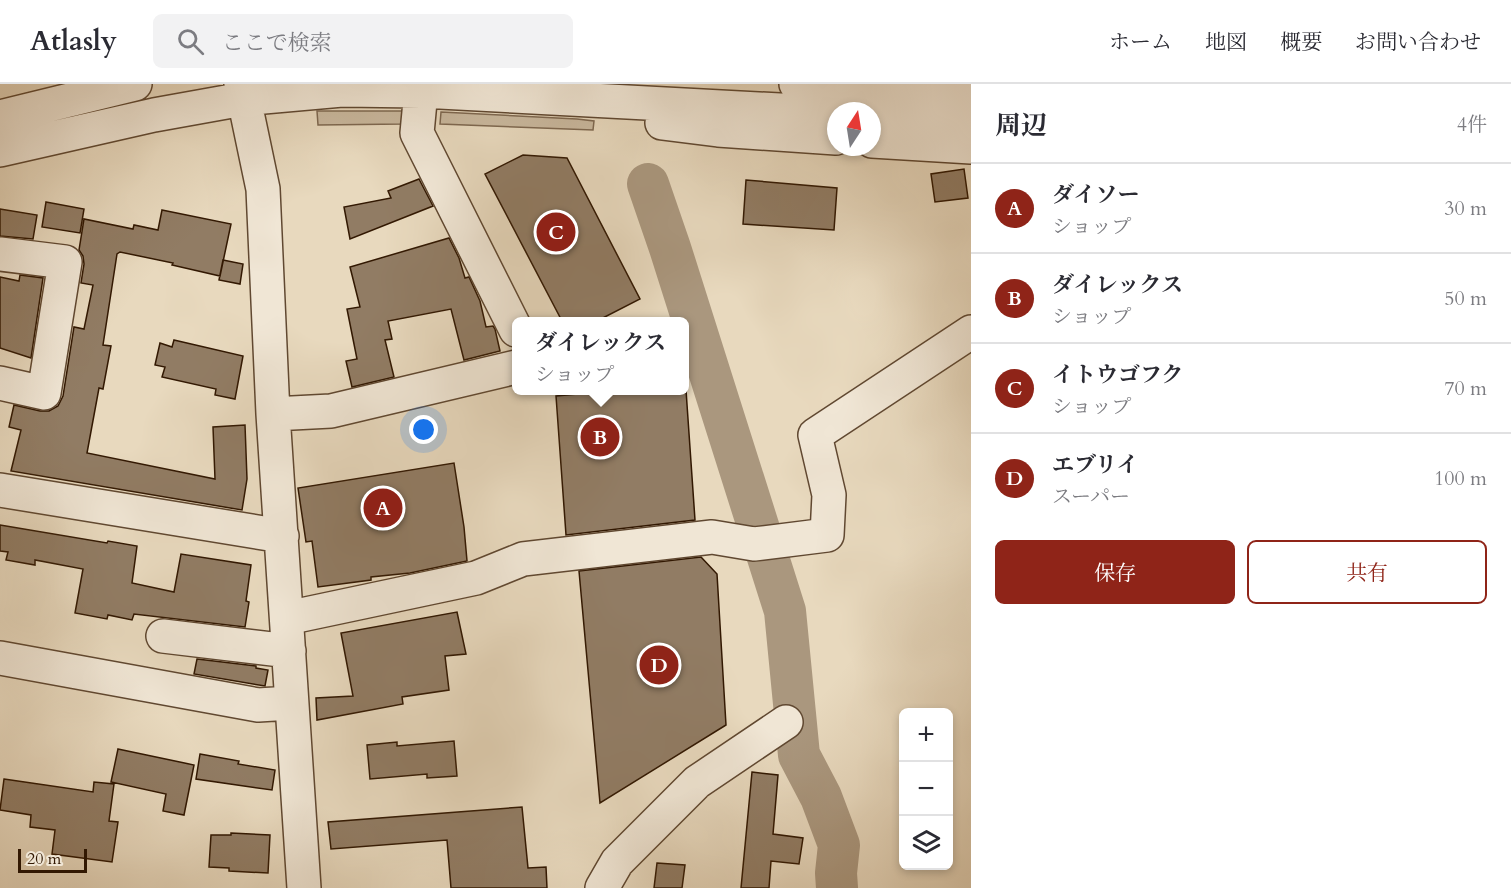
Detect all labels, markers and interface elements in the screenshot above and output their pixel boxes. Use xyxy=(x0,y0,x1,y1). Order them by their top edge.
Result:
search box xyxy=(153,14,573,68)
text: Atlasly xyxy=(30,22,117,60)
icon: search xyxy=(174,25,207,58)
text: ここで検索 xyxy=(222,28,332,58)
text: ホーム xyxy=(1109,28,1172,57)
text: 地図 xyxy=(1205,28,1247,57)
text: 概要 xyxy=(1280,28,1322,57)
text: お問い合わせ xyxy=(1355,28,1481,57)
north arrow xyxy=(827,102,881,156)
text: 周辺 xyxy=(995,108,1047,143)
text: 4件 xyxy=(1457,111,1487,138)
text: ダイソー xyxy=(1052,180,1140,210)
text: A xyxy=(1007,195,1022,222)
text: 30 m xyxy=(1444,195,1487,222)
pin: C xyxy=(536,210,576,254)
text: ショップ xyxy=(1052,213,1132,240)
text: ダイレックス xyxy=(1052,270,1183,300)
text: B xyxy=(1007,285,1022,312)
text: 50 m xyxy=(1444,285,1487,312)
text: ショップ xyxy=(1052,303,1132,330)
popup xyxy=(512,317,689,395)
text: ダイレックス xyxy=(535,328,666,358)
text: イトウゴフク xyxy=(1052,360,1183,390)
text: ショップ xyxy=(535,361,615,388)
text: C xyxy=(1007,375,1022,402)
text: 70 m xyxy=(1444,375,1487,402)
text: ショップ xyxy=(1052,393,1132,420)
pin: B xyxy=(580,414,620,460)
your location xyxy=(409,415,438,444)
text: エブリイ xyxy=(1052,450,1138,480)
text: D xyxy=(1006,465,1023,492)
text: 100 m xyxy=(1434,465,1487,492)
text: スーパー xyxy=(1052,483,1130,510)
pin: A xyxy=(364,486,403,530)
button: 保存 xyxy=(995,540,1235,604)
button: 共有 xyxy=(1247,540,1487,604)
pin: D xyxy=(640,642,678,688)
map controls xyxy=(899,708,953,870)
button: + xyxy=(899,708,953,762)
button: − xyxy=(899,762,953,816)
button: layers xyxy=(899,816,953,870)
scale bar xyxy=(18,846,87,874)
text: 20 m xyxy=(27,848,61,870)

